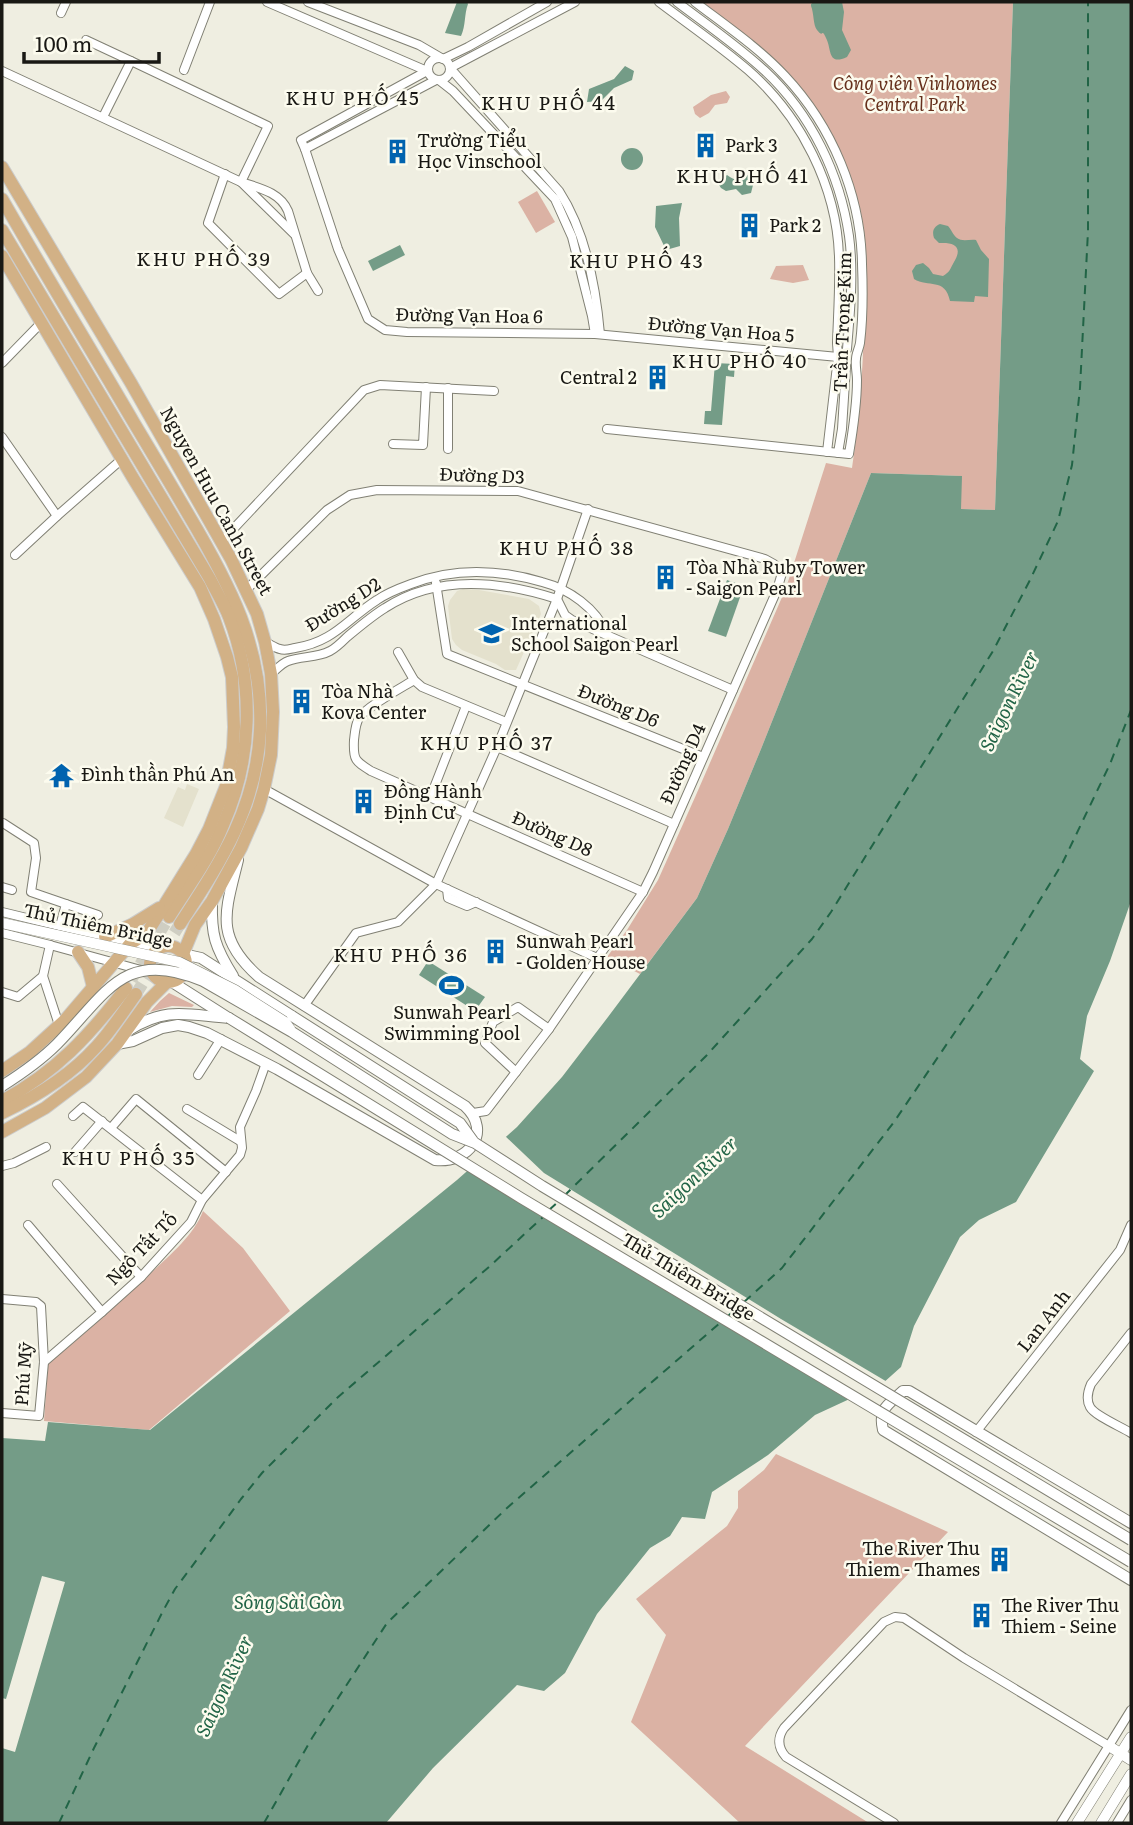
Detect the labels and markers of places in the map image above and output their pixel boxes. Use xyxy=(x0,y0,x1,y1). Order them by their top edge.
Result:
place label: Trường Tiểu Học Vinschool xyxy=(417,126,541,174)
place label: Park 3 xyxy=(725,131,778,158)
building icon: Park 3 xyxy=(691,132,719,160)
building icon: Trường Tiểu Học Vinschool xyxy=(383,137,411,165)
place label: Park 2 xyxy=(769,211,821,238)
building icon: Park 2 xyxy=(735,212,763,240)
place label: Central 2 xyxy=(560,363,637,390)
building icon: Central 2 xyxy=(643,364,671,392)
place label: Tòa Nhà Ruby Tower - Saigon Pearl xyxy=(686,553,866,601)
building icon: Tòa Nhà Ruby Tower - Saigon Pearl xyxy=(652,564,680,592)
place label: International School Saigon Pearl xyxy=(511,609,679,657)
school or university icon: International School Saigon Pearl xyxy=(477,620,505,648)
place label: Tòa Nhà Kova Center xyxy=(321,677,427,725)
building icon: Tòa Nhà Kova Center xyxy=(287,688,315,716)
place label: Đình thần Phú An xyxy=(81,760,235,787)
temple icon: Đình thần Phú An xyxy=(47,761,75,789)
place label: Đồng Hành Định Cư xyxy=(384,777,482,825)
building icon: Đồng Hành Định Cư xyxy=(350,788,378,816)
place label: Sunwah Pearl - Golden House xyxy=(516,927,645,975)
building icon: Sunwah Pearl - Golden House xyxy=(482,938,510,966)
sports icon: Sunwah Pearl Swimming Pool xyxy=(438,972,466,1000)
place label: Sunwah Pearl Swimming Pool xyxy=(384,998,520,1046)
place label: The River Thu Thiem - Thames xyxy=(845,1534,980,1582)
building icon: The River Thu Thiem - Thames xyxy=(986,1545,1014,1573)
place label: The River Thu Thiem - Seine xyxy=(1001,1591,1119,1639)
building icon: The River Thu Thiem - Seine xyxy=(967,1602,995,1630)

